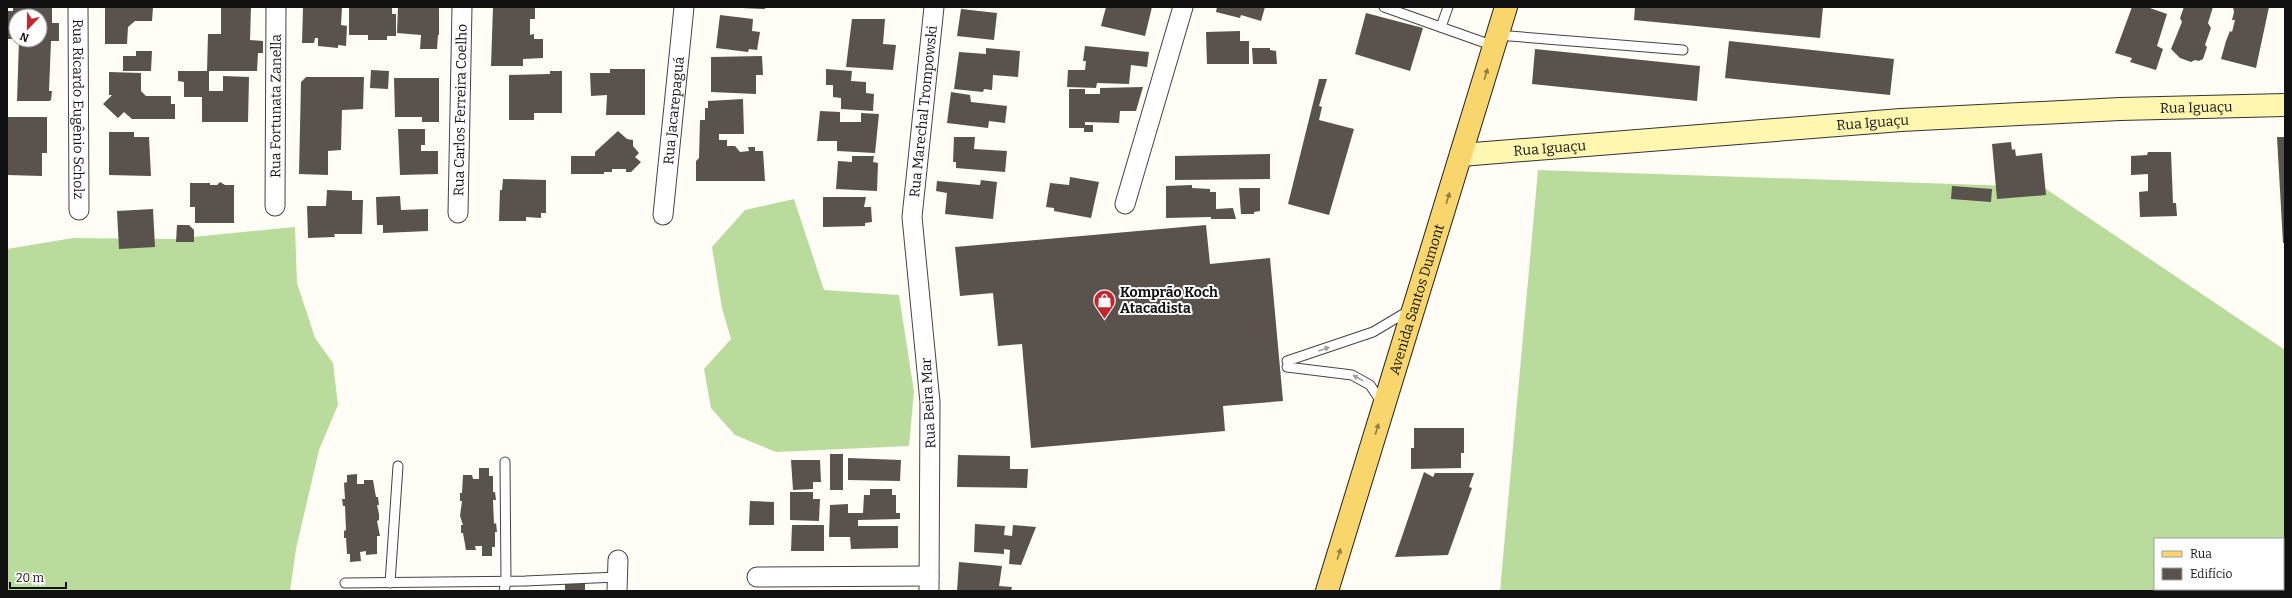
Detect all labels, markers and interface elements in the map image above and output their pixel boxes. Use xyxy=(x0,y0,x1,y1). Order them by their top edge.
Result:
north arrow xyxy=(8,8,48,48)
street label: Rua Ricardo Eugênio Scholz xyxy=(69,19,87,199)
street label: Rua Carlos Ferreira Coelho xyxy=(450,24,471,196)
street label: Rua Marechal Trompowski xyxy=(906,25,941,198)
text: N xyxy=(18,29,31,44)
street label: Rua Fortunata Zanella xyxy=(267,34,285,178)
street label: Rua Jacarepaguá xyxy=(660,55,688,165)
one-way arrow xyxy=(1483,67,1489,79)
street label: Rua Iguaçu xyxy=(2160,98,2233,117)
street label: Rua Iguaçu xyxy=(1836,112,1910,134)
street label: Rua Iguaçu xyxy=(1513,137,1587,160)
one-way arrow xyxy=(1445,192,1451,204)
street label: Avenida Santos Dumont xyxy=(1386,222,1448,377)
place label: Komprão Koch Atacadista xyxy=(1120,284,1218,317)
shop icon: Komprão Koch Atacadista xyxy=(1092,287,1118,320)
one-way arrow xyxy=(1318,345,1330,351)
street label: Rua Beira Mar xyxy=(918,357,939,449)
one-way arrow xyxy=(1353,375,1364,381)
one-way arrow xyxy=(1374,423,1380,435)
legend xyxy=(2154,538,2284,590)
one-way arrow xyxy=(1336,547,1342,559)
text: Rua xyxy=(2190,547,2212,561)
scale bar xyxy=(10,564,66,590)
text: Edifício xyxy=(2190,567,2232,581)
text: 20 m xyxy=(16,571,45,585)

